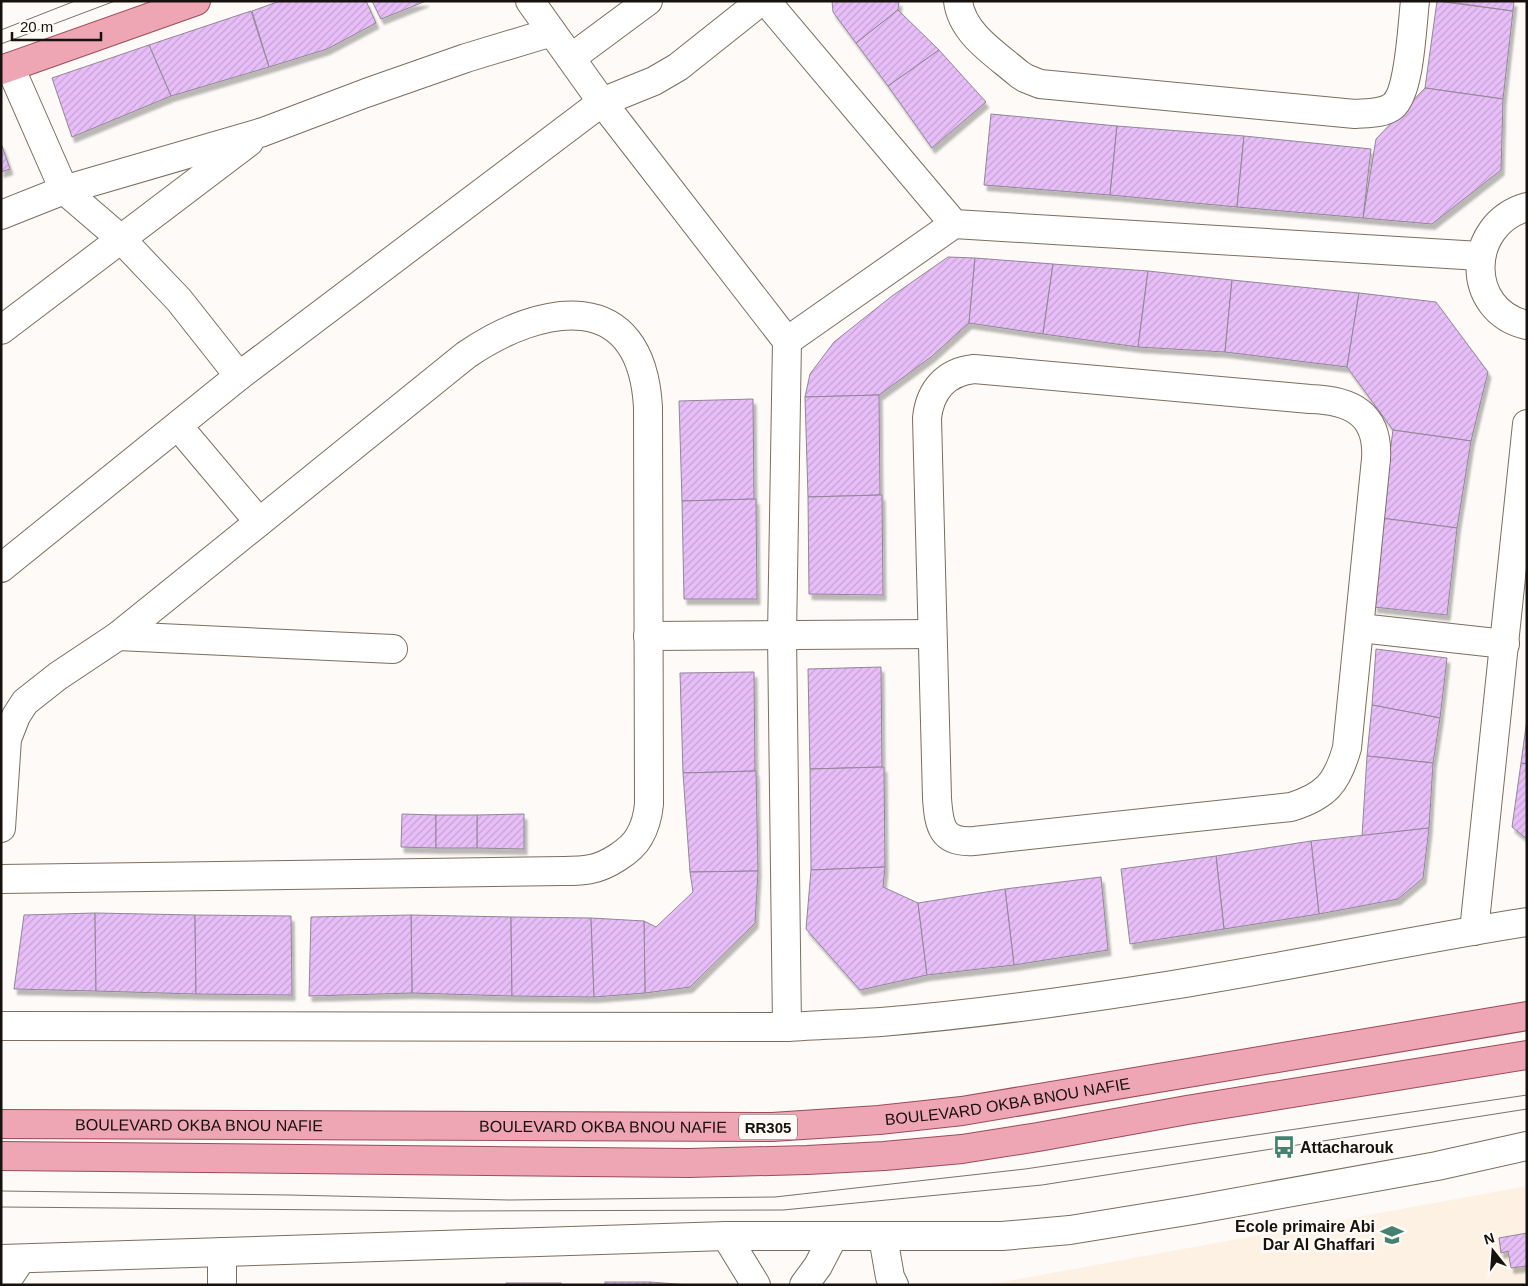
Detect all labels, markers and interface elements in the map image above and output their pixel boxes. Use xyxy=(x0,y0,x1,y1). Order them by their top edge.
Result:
scale bar xyxy=(12,10,101,42)
text: 20 m xyxy=(20,18,53,35)
street label: BOULEVARD OKBA BNOU NAFIE xyxy=(884,1074,1131,1128)
road number: RR305 xyxy=(739,1114,797,1140)
street label: BOULEVARD OKBA BNOU NAFIE xyxy=(75,1116,323,1134)
street label: BOULEVARD OKBA BNOU NAFIE xyxy=(479,1117,727,1135)
bus stop icon: Attacharouk xyxy=(1271,1134,1297,1160)
place label: Attacharouk xyxy=(1300,1139,1393,1156)
place label: Ecole primaire Abi Dar Al Ghaffari xyxy=(1235,1218,1375,1253)
school or university icon: Ecole primaire Abi Dar Al Ghaffari xyxy=(1379,1222,1405,1248)
north arrow xyxy=(1468,1226,1518,1276)
text: N xyxy=(1482,1229,1496,1248)

